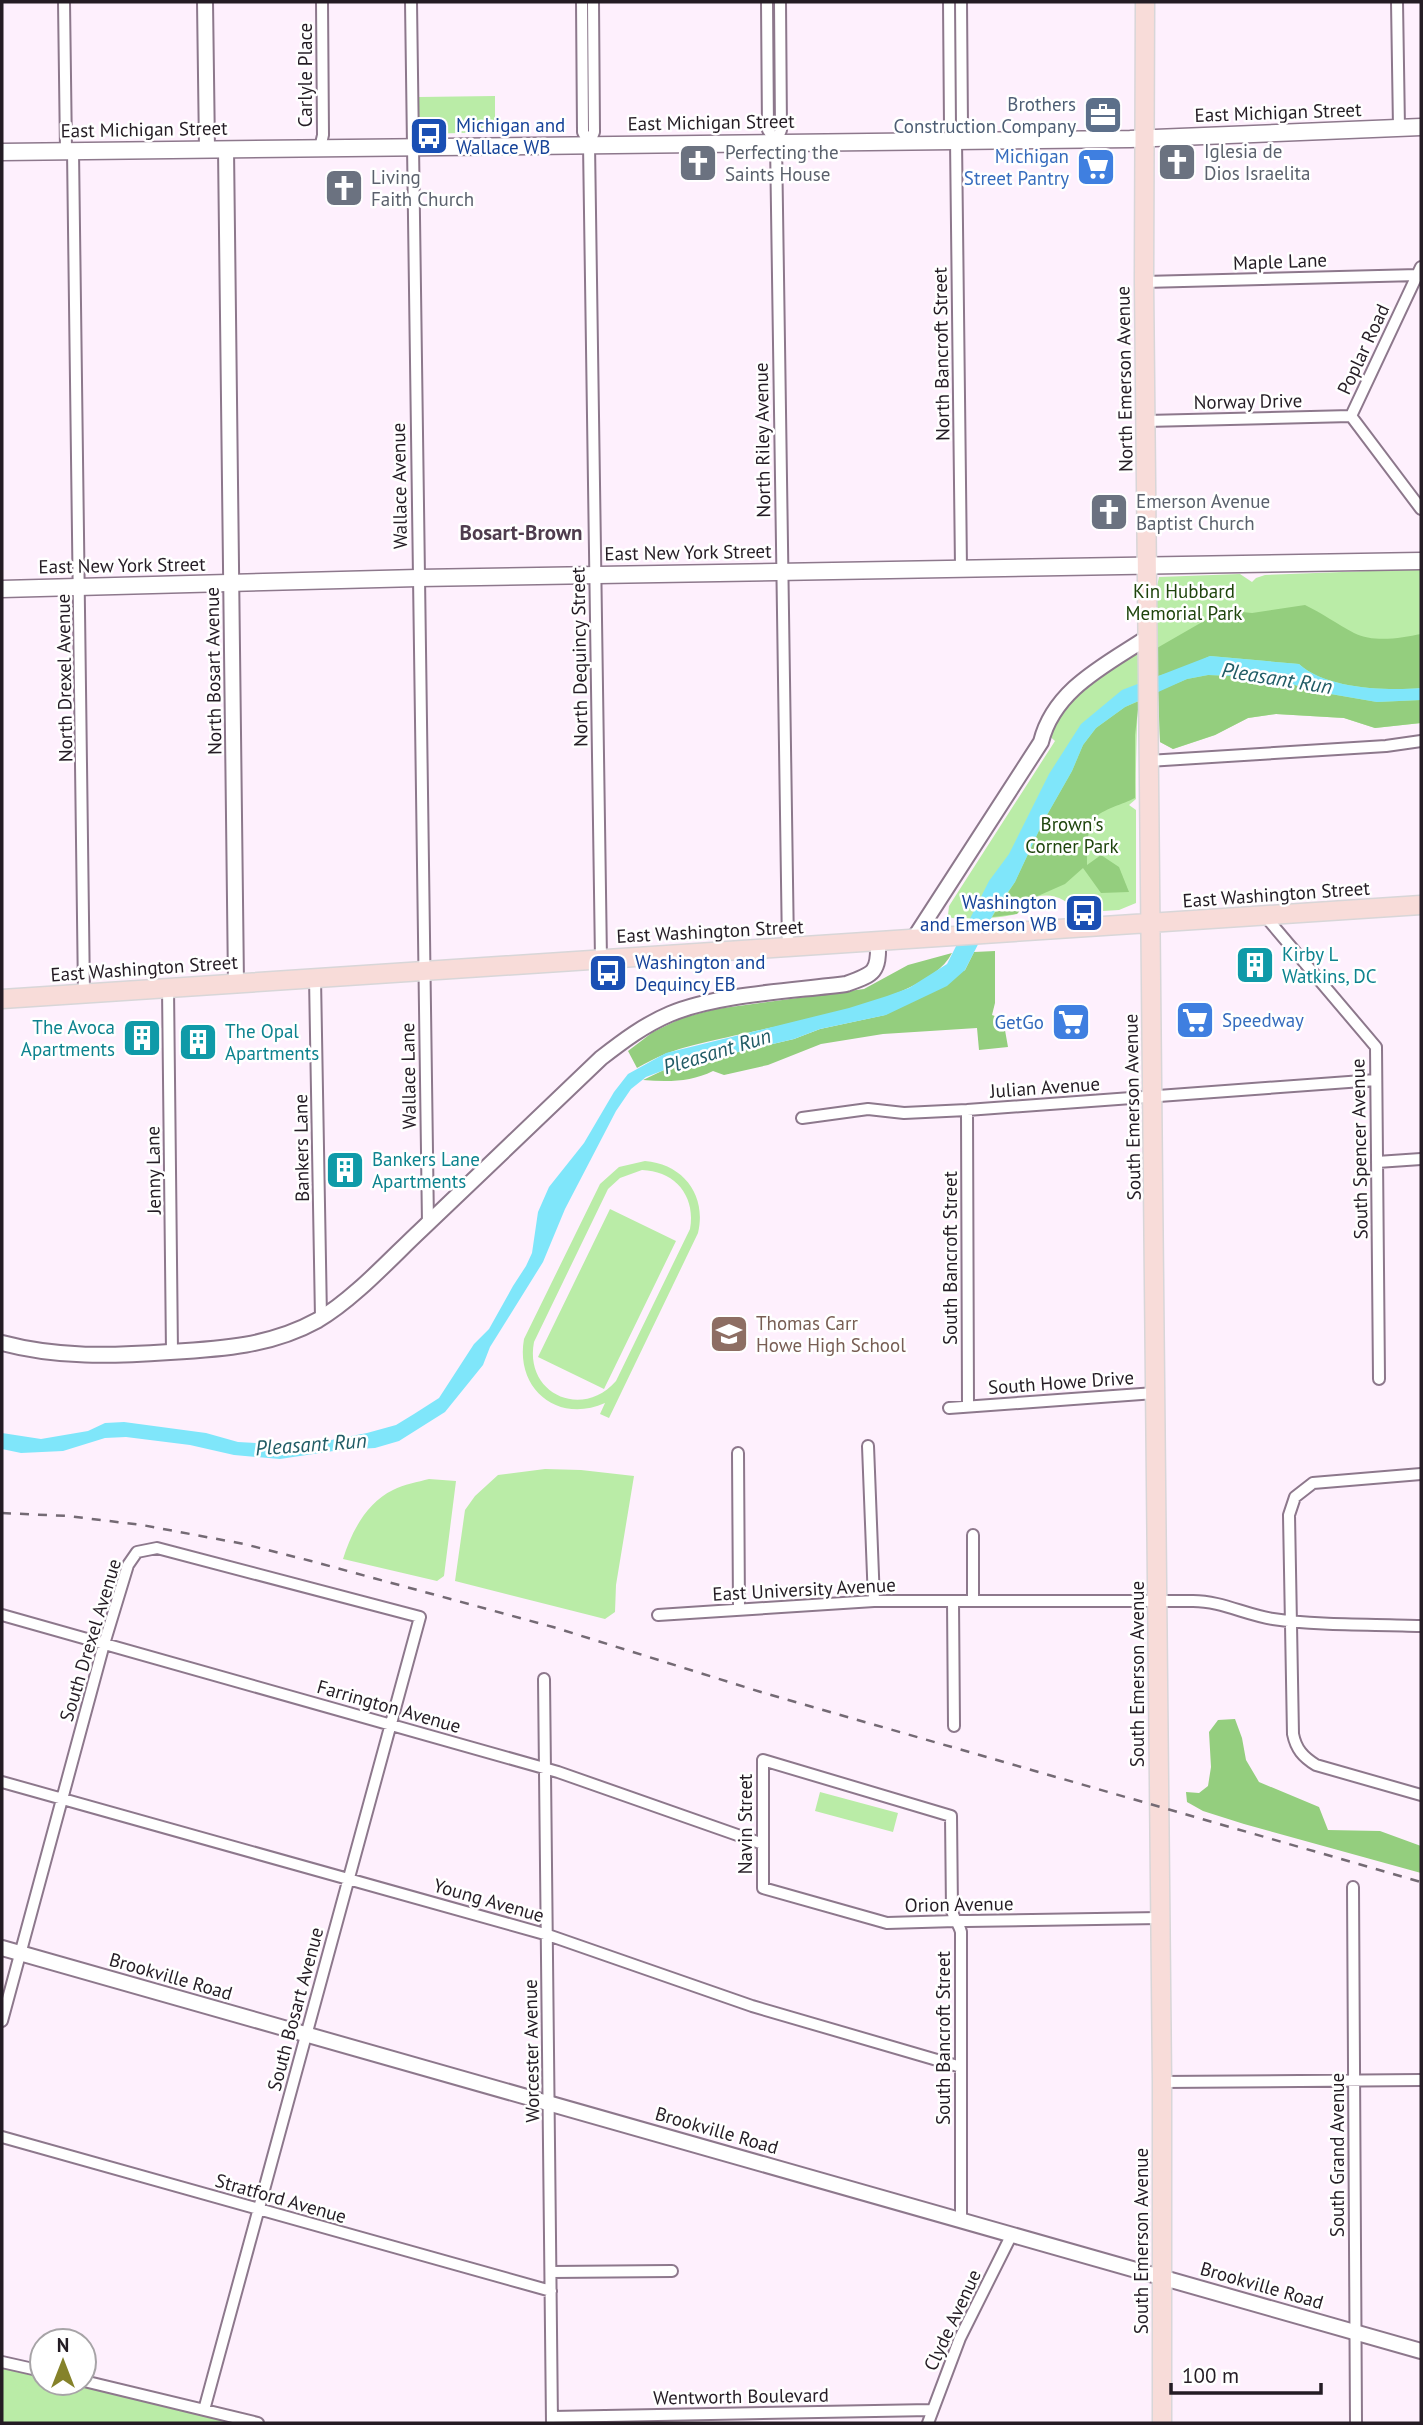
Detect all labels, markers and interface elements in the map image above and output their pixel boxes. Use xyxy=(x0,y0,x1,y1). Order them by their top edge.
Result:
street label: Carlyle Place xyxy=(293,23,317,127)
place label: Brothers Construction Company xyxy=(894,92,1076,138)
office icon: Brothers Construction Company xyxy=(1082,94,1124,136)
street label: East Michigan Street xyxy=(1194,97,1362,127)
street label: East Michigan Street xyxy=(627,109,795,135)
place label: Michigan and Wallace WB xyxy=(456,113,565,159)
bus stop icon: Michigan and Wallace WB xyxy=(408,115,450,157)
street label: East Michigan Street xyxy=(60,116,228,142)
place label: Iglesia de Dios Israelita xyxy=(1204,139,1310,185)
place label: Perfecting the Saints House xyxy=(725,140,839,186)
church icon: Iglesia de Dios Israelita xyxy=(1156,141,1198,183)
church icon: Perfecting the Saints House xyxy=(677,142,719,184)
place label: Michigan Street Pantry xyxy=(964,144,1069,190)
supermarket icon: Michigan Street Pantry xyxy=(1075,146,1117,188)
place label: Living Faith Church xyxy=(371,165,474,211)
church icon: Living Faith Church xyxy=(323,167,365,209)
street label: Maple Lane xyxy=(1233,247,1327,275)
street label: North Bancroft Street xyxy=(927,266,955,441)
street label: North Emerson Avenue xyxy=(1110,286,1138,472)
street label: Poplar Road xyxy=(1332,300,1394,398)
street label: North Riley Avenue xyxy=(749,362,775,518)
street label: Norway Drive xyxy=(1193,388,1303,414)
street label: Wallace Avenue xyxy=(386,423,412,549)
place label: Emerson Avenue Baptist Church xyxy=(1136,489,1270,535)
church icon: Emerson Avenue Baptist Church xyxy=(1088,491,1130,533)
district label: Bosart-Brown xyxy=(460,519,582,546)
street label: East New York Street xyxy=(604,539,772,565)
street label: East New York Street xyxy=(38,552,206,578)
street label: North Dequincy Street xyxy=(565,566,593,747)
park label: Kin Hubbard Memorial Park xyxy=(1126,579,1242,625)
street label: North Bosart Avenue xyxy=(200,587,226,755)
street label: North Drexel Avenue xyxy=(51,594,77,762)
water label: Pleasant Run xyxy=(1220,656,1334,700)
park label: Brown's Corner Park xyxy=(1025,812,1119,858)
street label: East Washington Street xyxy=(1182,875,1371,913)
place label: Washington and Emerson WB xyxy=(920,890,1057,936)
bus stop icon: Washington and Emerson WB xyxy=(1063,892,1105,934)
street label: East Washington Street xyxy=(616,914,805,948)
place label: Kirby L Watkins, DC xyxy=(1282,942,1377,988)
building icon: Kirby L Watkins, DC xyxy=(1234,944,1276,986)
street label: East Washington Street xyxy=(50,949,239,987)
place label: Washington and Dequincy EB xyxy=(635,950,765,996)
bus stop icon: Washington and Dequincy EB xyxy=(587,952,629,994)
supermarket icon: Speedway xyxy=(1174,999,1216,1041)
supermarket icon: GetGo xyxy=(1050,1001,1092,1043)
place label: Speedway xyxy=(1222,1008,1304,1032)
place label: GetGo xyxy=(994,1010,1044,1034)
street label: South Emerson Avenue xyxy=(1118,1014,1146,1200)
place label: The Avoca Apartments xyxy=(21,1015,115,1061)
building icon: The Avoca Apartments xyxy=(121,1017,163,1059)
place label: The Opal Apartments xyxy=(225,1019,319,1065)
building icon: The Opal Apartments xyxy=(177,1021,219,1063)
street label: Wallace Lane xyxy=(395,1022,421,1130)
water label: Pleasant Run xyxy=(660,1022,774,1080)
street label: South Spencer Avenue xyxy=(1345,1058,1373,1240)
street label: Julian Avenue xyxy=(988,1071,1101,1103)
street label: Bankers Lane xyxy=(288,1094,314,1202)
street label: Jenny Lane xyxy=(140,1126,166,1215)
place label: Bankers Lane Apartments xyxy=(372,1147,480,1193)
building icon: Bankers Lane Apartments xyxy=(324,1149,366,1191)
street label: South Bancroft Street xyxy=(938,1170,962,1345)
place label: Thomas Carr Howe High School xyxy=(756,1311,906,1357)
school or university icon: Thomas Carr Howe High School xyxy=(708,1313,750,1355)
street label: South Howe Drive xyxy=(987,1365,1135,1399)
water label: Pleasant Run xyxy=(254,1427,368,1461)
street label: South Drexel Avenue xyxy=(54,1556,126,1724)
street label: East University Avenue xyxy=(712,1572,896,1606)
street label: South Emerson Avenue xyxy=(1125,1581,1149,1767)
street label: Farrington Avenue xyxy=(314,1674,464,1738)
street label: Navin Street xyxy=(733,1773,757,1874)
street label: Young Avenue xyxy=(431,1873,547,1927)
street label: Orion Avenue xyxy=(904,1891,1014,1917)
street label: South Bosart Avenue xyxy=(262,1925,328,2093)
street label: Brookville Road xyxy=(107,1947,235,2005)
street label: South Bancroft Street xyxy=(931,1950,955,2125)
street label: Worcester Avenue xyxy=(518,1979,544,2123)
street label: South Grand Avenue xyxy=(1325,2073,1349,2237)
street label: Brookville Road xyxy=(653,2101,781,2159)
street label: South Emerson Avenue xyxy=(1129,2148,1153,2334)
street label: Stratford Avenue xyxy=(213,2168,349,2228)
street label: Brookville Road xyxy=(1198,2256,1326,2314)
street label: Clyde Avenue xyxy=(918,2266,986,2374)
north arrow xyxy=(28,2327,98,2397)
text: N xyxy=(57,2333,69,2357)
scale bar xyxy=(1171,2352,1322,2396)
text: 100 m xyxy=(1182,2362,1239,2389)
street label: Wentworth Boulevard xyxy=(653,2382,829,2410)

